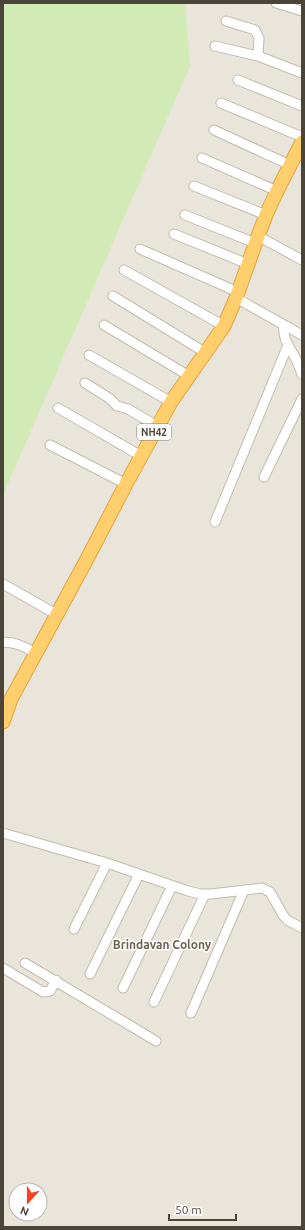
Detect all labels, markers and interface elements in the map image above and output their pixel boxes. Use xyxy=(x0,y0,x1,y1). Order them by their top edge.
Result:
road number: NH42 xyxy=(137,424,171,440)
district label: Brindavan Colony xyxy=(113,938,212,951)
north arrow xyxy=(8,1182,48,1222)
scale bar xyxy=(169,1196,236,1222)
text: 50 m xyxy=(175,1203,202,1216)
text: N xyxy=(18,1204,30,1218)

